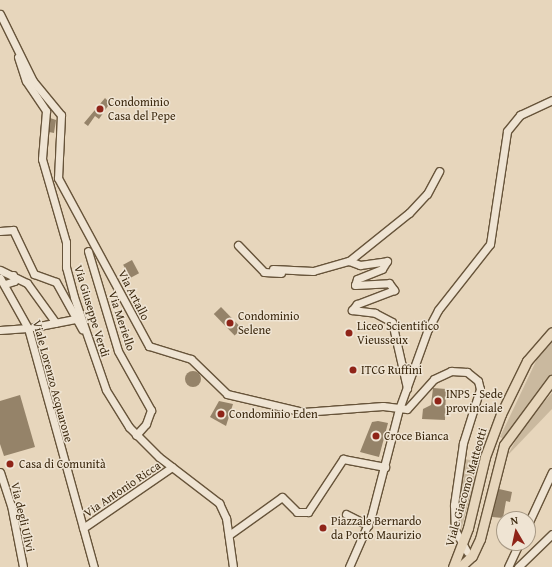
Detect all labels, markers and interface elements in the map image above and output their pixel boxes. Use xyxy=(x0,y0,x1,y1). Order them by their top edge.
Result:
place label: Condominio Casa del Pepe xyxy=(108,95,176,123)
marker: Condominio Casa del Pepe xyxy=(95,104,105,114)
street label: Via Giuseppe Verdi xyxy=(71,263,113,359)
street label: Via Artallo xyxy=(115,267,153,323)
street label: Via Meriello xyxy=(106,289,138,353)
place label: Condominio Selene xyxy=(238,309,299,337)
street label: Viale Lorenzo Acquarone xyxy=(30,318,76,444)
marker: Condominio Selene xyxy=(225,318,235,328)
place label: Liceo Scientifico Vieusseux xyxy=(357,319,439,347)
marker: Liceo Scientifico Vieusseux xyxy=(344,328,354,338)
place label: ITCG Ruffini xyxy=(361,363,422,377)
marker: ITCG Ruffini xyxy=(348,365,358,375)
place label: INPS - Sede provinciale xyxy=(446,387,503,415)
marker: INPS - Sede provinciale xyxy=(433,396,443,406)
place label: Condominio Eden xyxy=(229,407,318,421)
marker: Condominio Eden xyxy=(216,409,226,419)
street label: Viale Giacomo Matteotti xyxy=(442,426,490,548)
place label: Croce Bianca xyxy=(384,429,449,443)
marker: Croce Bianca xyxy=(371,431,381,441)
place label: Casa di Comunità xyxy=(19,457,106,471)
marker: Casa di Comunità xyxy=(4,458,16,470)
street label: Via Antonio Ricca xyxy=(81,458,163,520)
street label: Via degli Ulivi xyxy=(8,481,38,553)
north arrow xyxy=(496,511,536,551)
text: N xyxy=(509,512,519,529)
place label: Piazzale Bernardo da Porto Maurizio xyxy=(331,514,421,542)
marker: Piazzale Bernardo da Porto Maurizio xyxy=(318,523,328,533)

